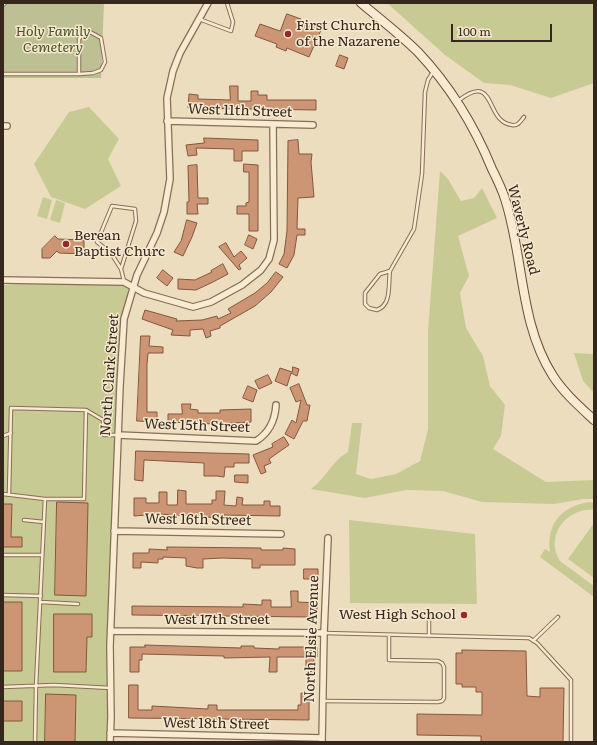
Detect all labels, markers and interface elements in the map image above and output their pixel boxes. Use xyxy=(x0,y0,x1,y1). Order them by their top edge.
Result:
scale bar xyxy=(453,16,554,42)
place label: First Church of the Nazarene xyxy=(296,18,400,50)
text: 100 m xyxy=(458,22,491,40)
park label: Holy Family Cemetery xyxy=(16,24,90,56)
marker: First Church of the Nazarene xyxy=(283,29,293,39)
street label: West 11th Street xyxy=(187,101,293,121)
street label: Waverly Road xyxy=(504,183,542,277)
place label: Berean Baptist Churc xyxy=(74,228,165,260)
marker: Berean Baptist Churc xyxy=(61,239,71,249)
street label: North Clark Street xyxy=(97,313,123,437)
street label: West 15th Street xyxy=(144,416,250,436)
street label: West 16th Street xyxy=(145,511,251,529)
street label: North Elsie Avenue xyxy=(301,575,323,703)
place label: West High School xyxy=(339,607,456,623)
marker: West High School xyxy=(459,610,469,620)
street label: West 17th Street xyxy=(164,612,270,628)
street label: West 18th Street xyxy=(162,715,270,733)

